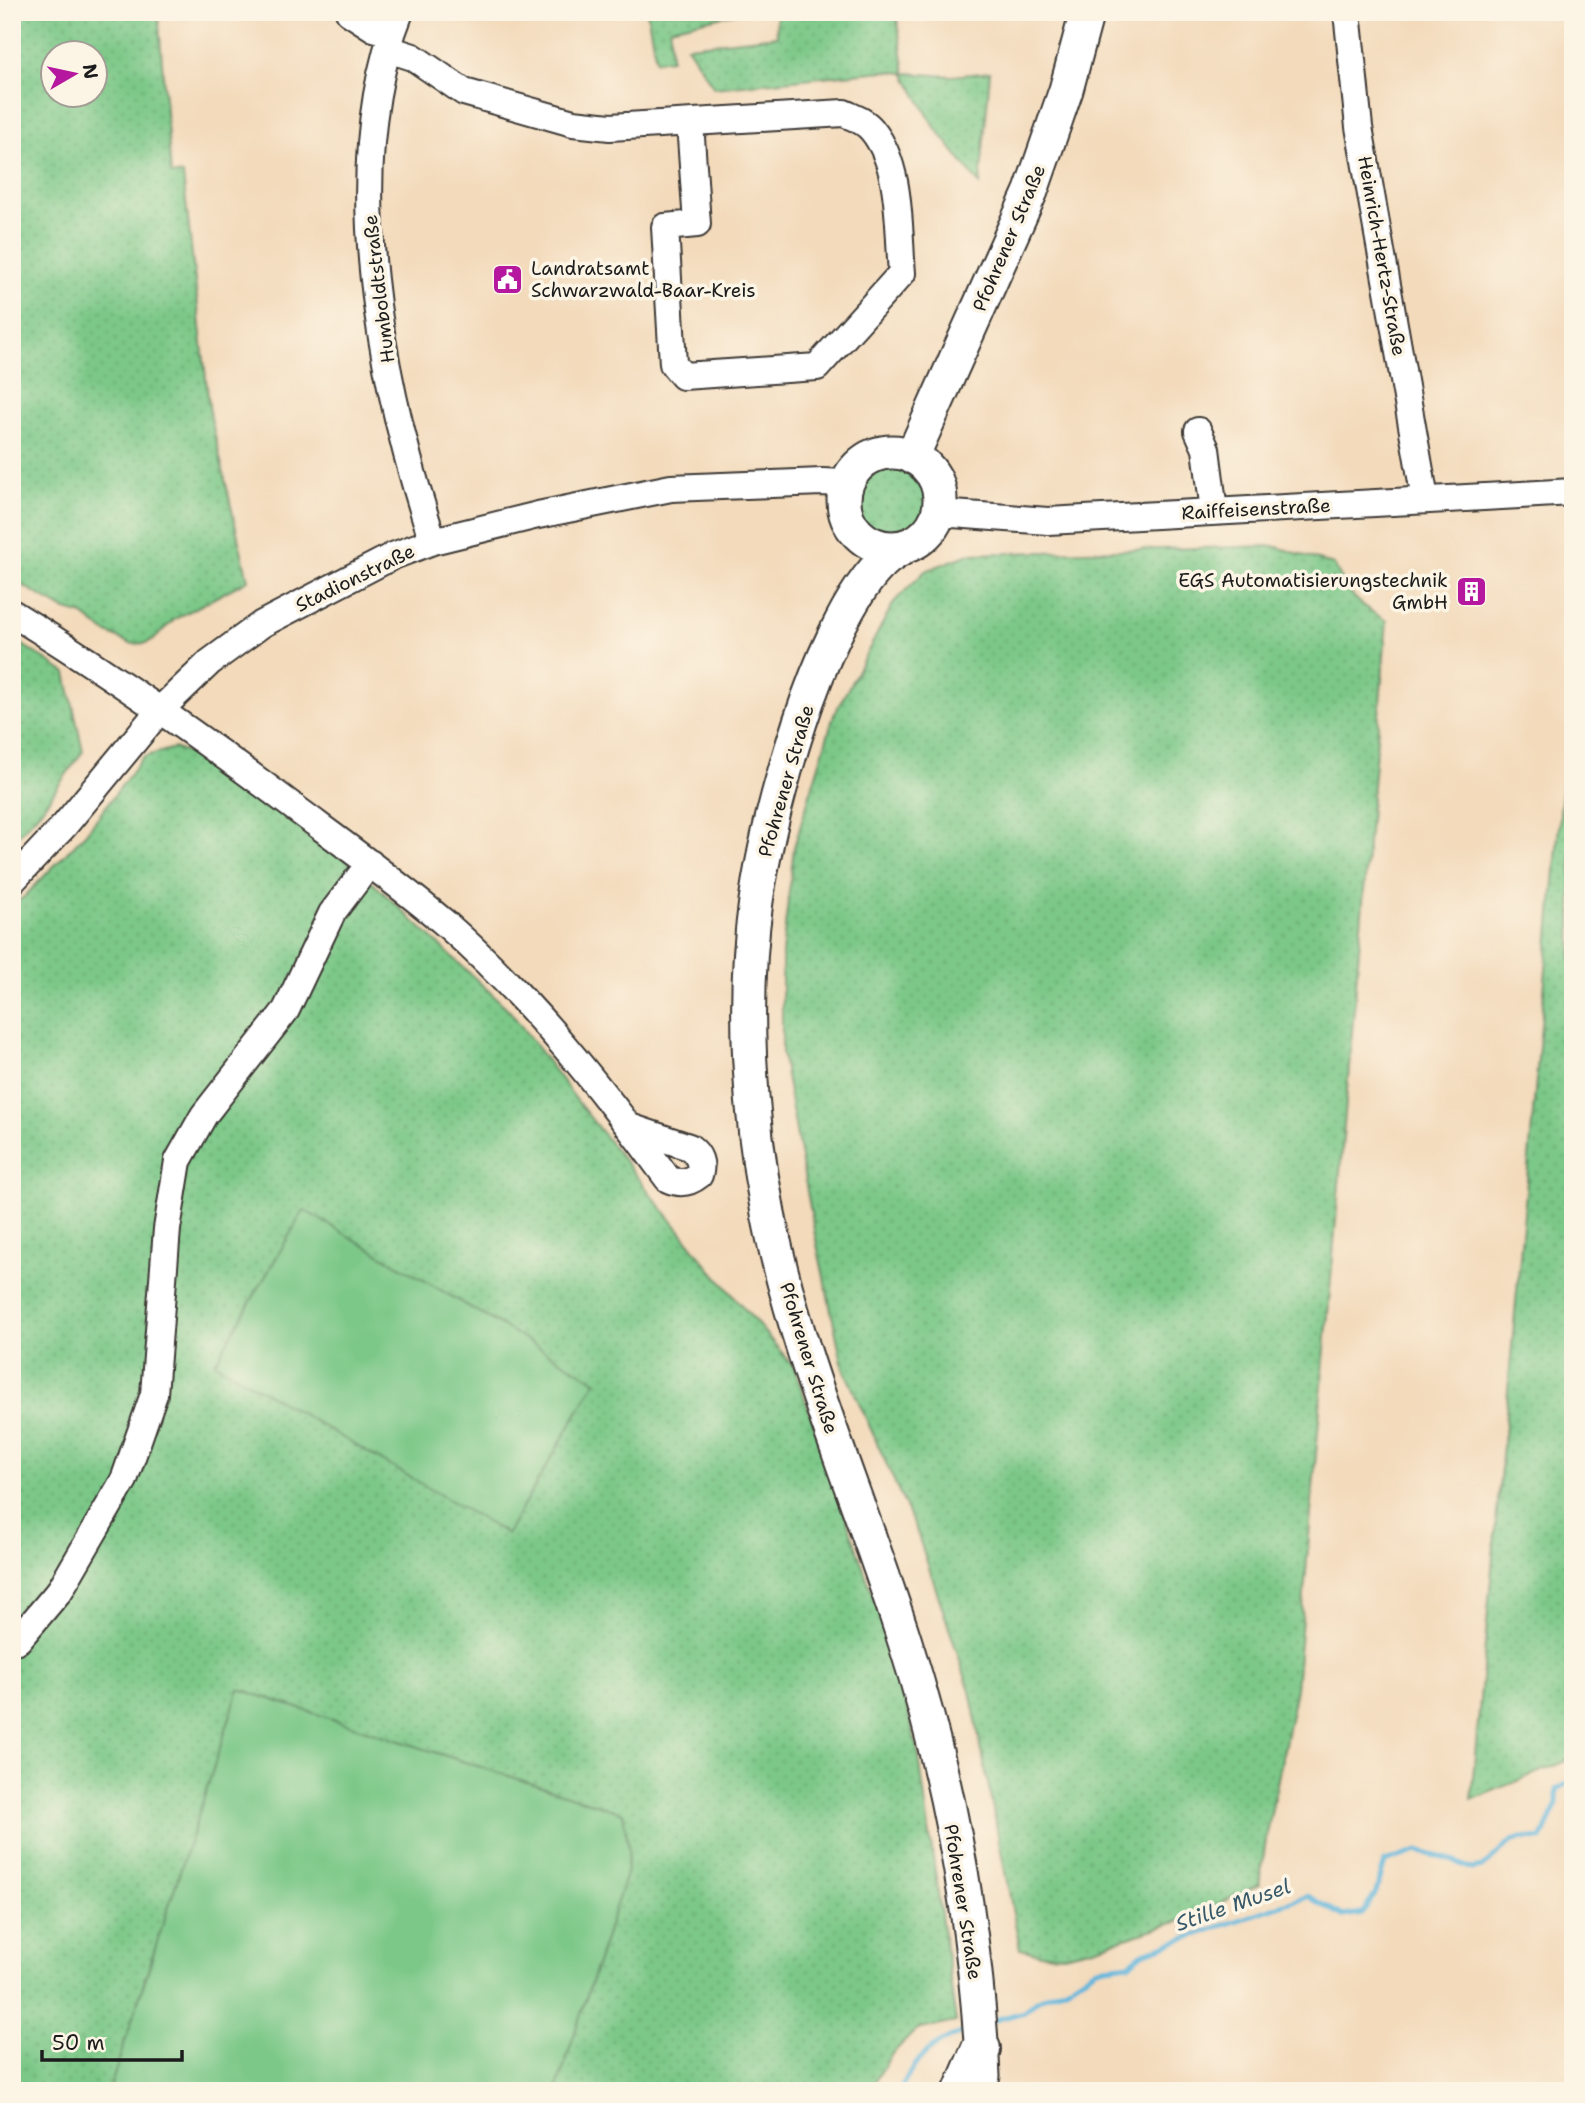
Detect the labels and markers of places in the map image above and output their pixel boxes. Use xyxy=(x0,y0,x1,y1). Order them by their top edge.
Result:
place label: Landratsamt Schwarzwald-Baar-Kreis xyxy=(531,256,756,303)
public building icon: Landratsamt Schwarzwald-Baar-Kreis xyxy=(491,262,525,296)
place label: EGS Automatisierungstechnik GmbH xyxy=(1178,568,1448,615)
building icon: EGS Automatisierungstechnik GmbH xyxy=(1454,574,1488,608)

